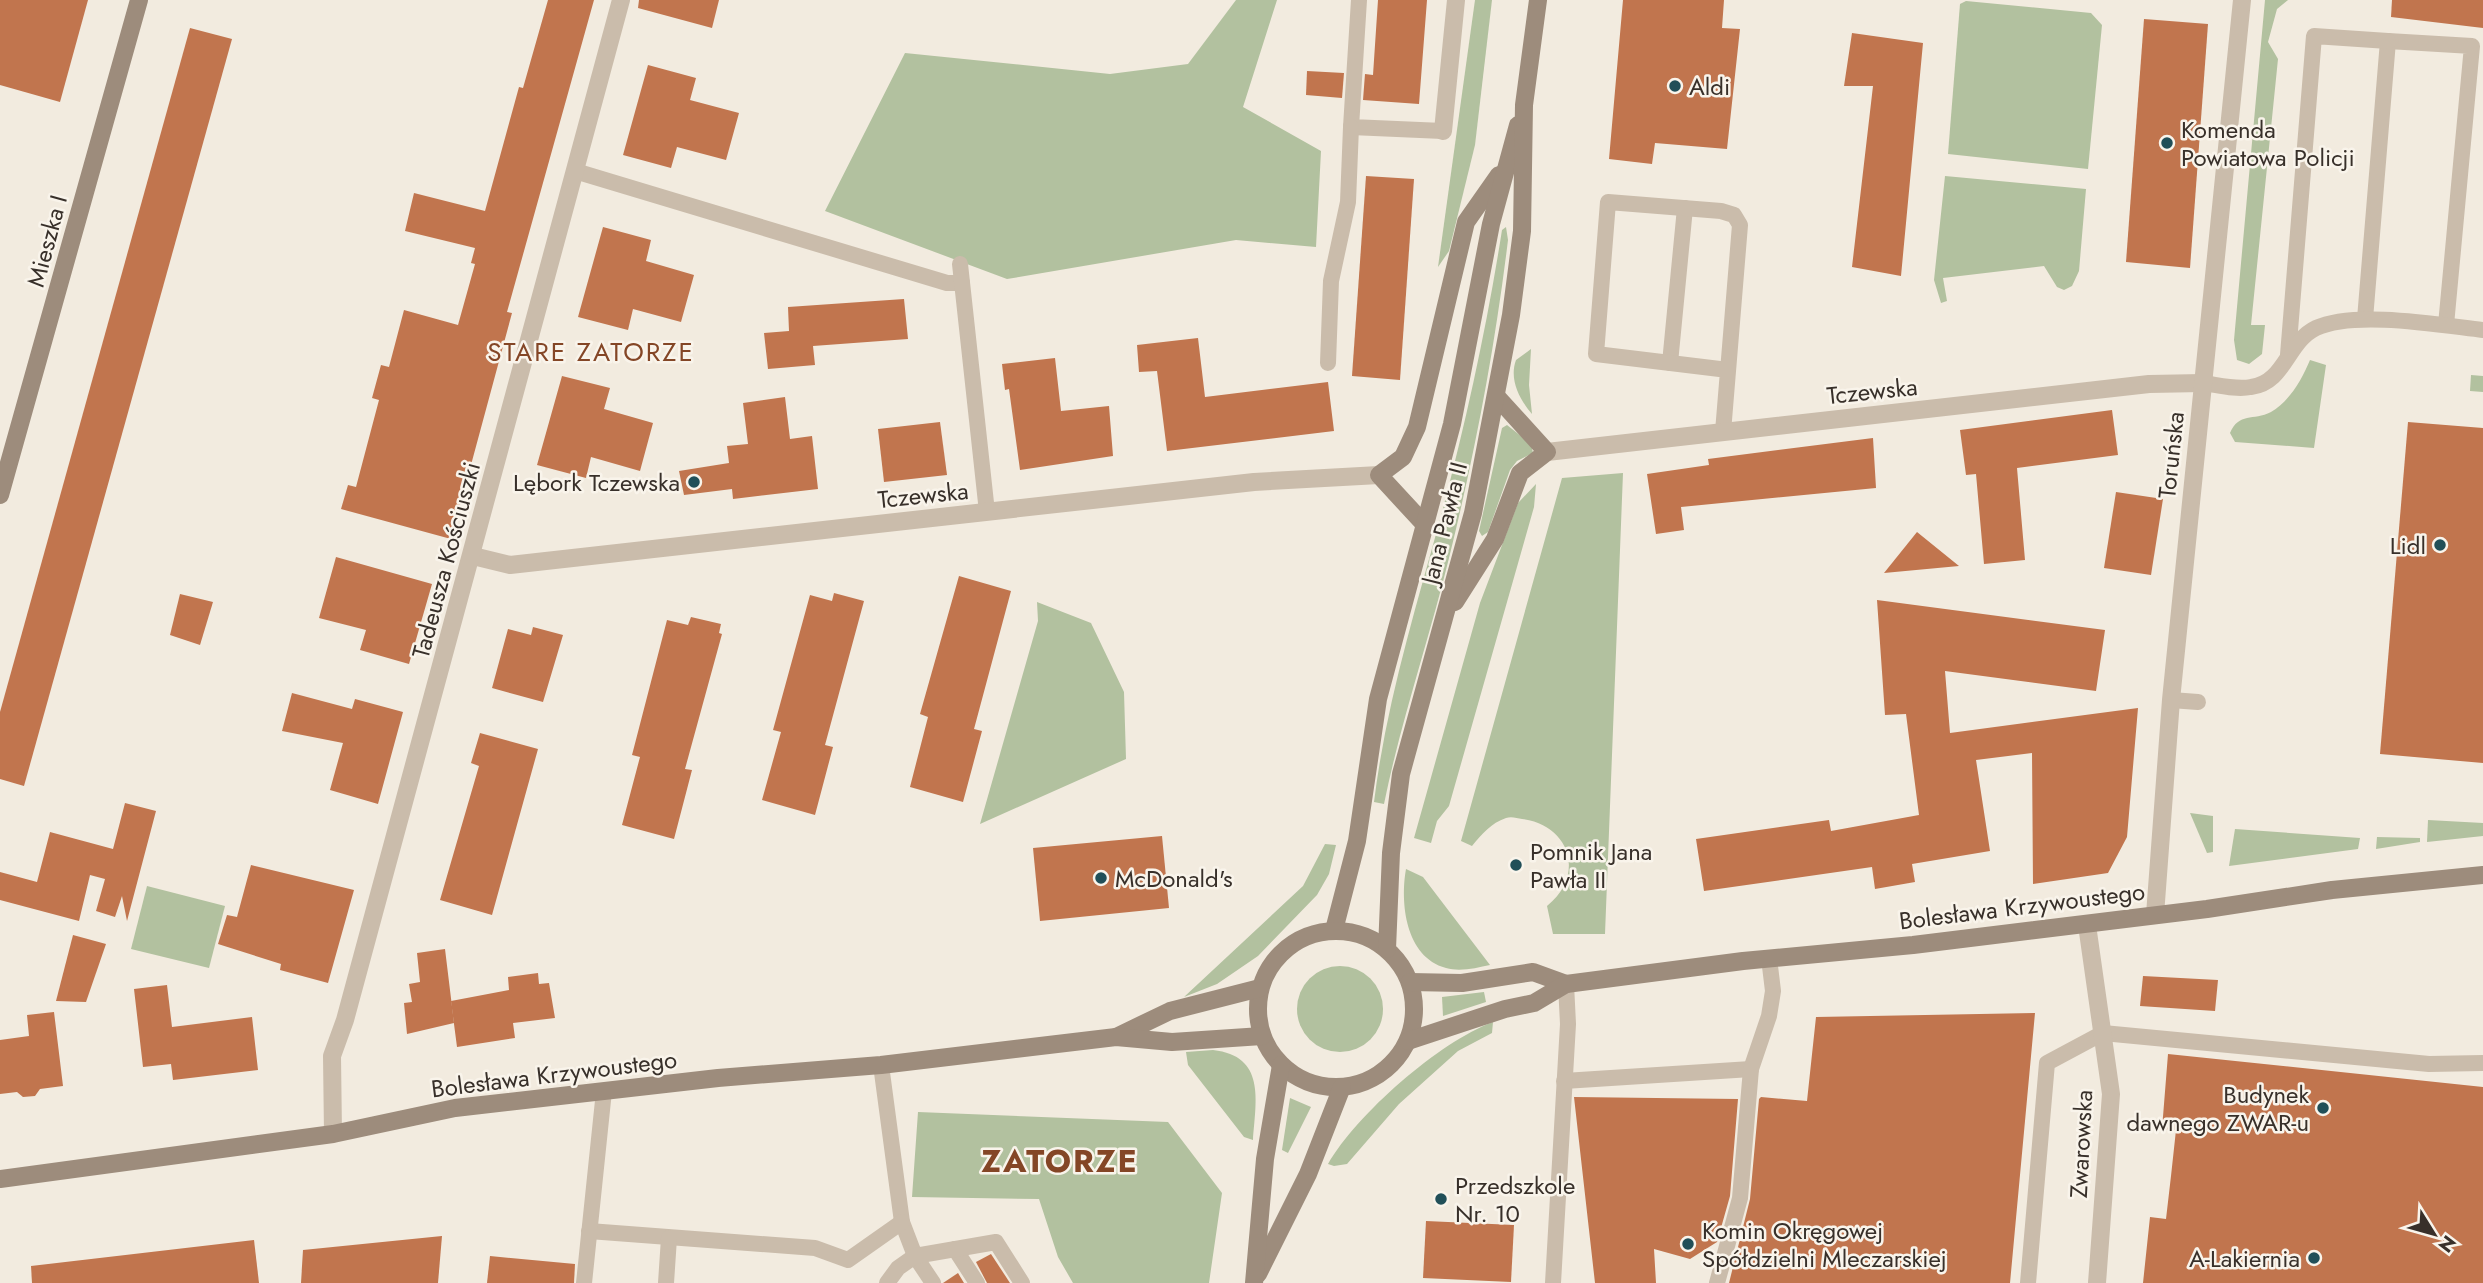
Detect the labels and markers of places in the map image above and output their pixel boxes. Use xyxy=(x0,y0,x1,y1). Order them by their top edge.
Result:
place label: Aldi xyxy=(1689,69,1730,104)
marker: Aldi xyxy=(1667,78,1683,94)
place label: Komenda Powiatowa Policji xyxy=(2181,112,2355,175)
marker: Komenda Powiatowa Policji xyxy=(2159,135,2175,151)
place label: Lębork Tczewska xyxy=(513,465,680,500)
marker: Lębork Tczewska xyxy=(686,474,702,490)
place label: Lidl xyxy=(2390,528,2426,563)
marker: Lidl xyxy=(2432,537,2448,553)
place label: Pomnik Jana Pawła II xyxy=(1530,834,1652,897)
marker: Pomnik Jana Pawła II xyxy=(1508,857,1524,873)
place label: McDonald's xyxy=(1115,861,1233,896)
marker: McDonald's xyxy=(1093,870,1109,886)
place label: Budynek dawnego ZWAR-u xyxy=(2127,1077,2309,1140)
marker: Budynek dawnego ZWAR-u xyxy=(2315,1100,2331,1116)
place label: Przedszkole Nr. 10 xyxy=(1455,1168,1575,1231)
marker: Przedszkole Nr. 10 xyxy=(1433,1191,1449,1207)
place label: Komin Okręgowej Spółdzielni Mleczarskiej xyxy=(1702,1213,1947,1276)
marker: Komin Okręgowej Spółdzielni Mleczarskiej xyxy=(1680,1236,1696,1252)
place label: A-Lakiernia xyxy=(2189,1241,2300,1276)
marker: A-Lakiernia xyxy=(2306,1250,2322,1266)

